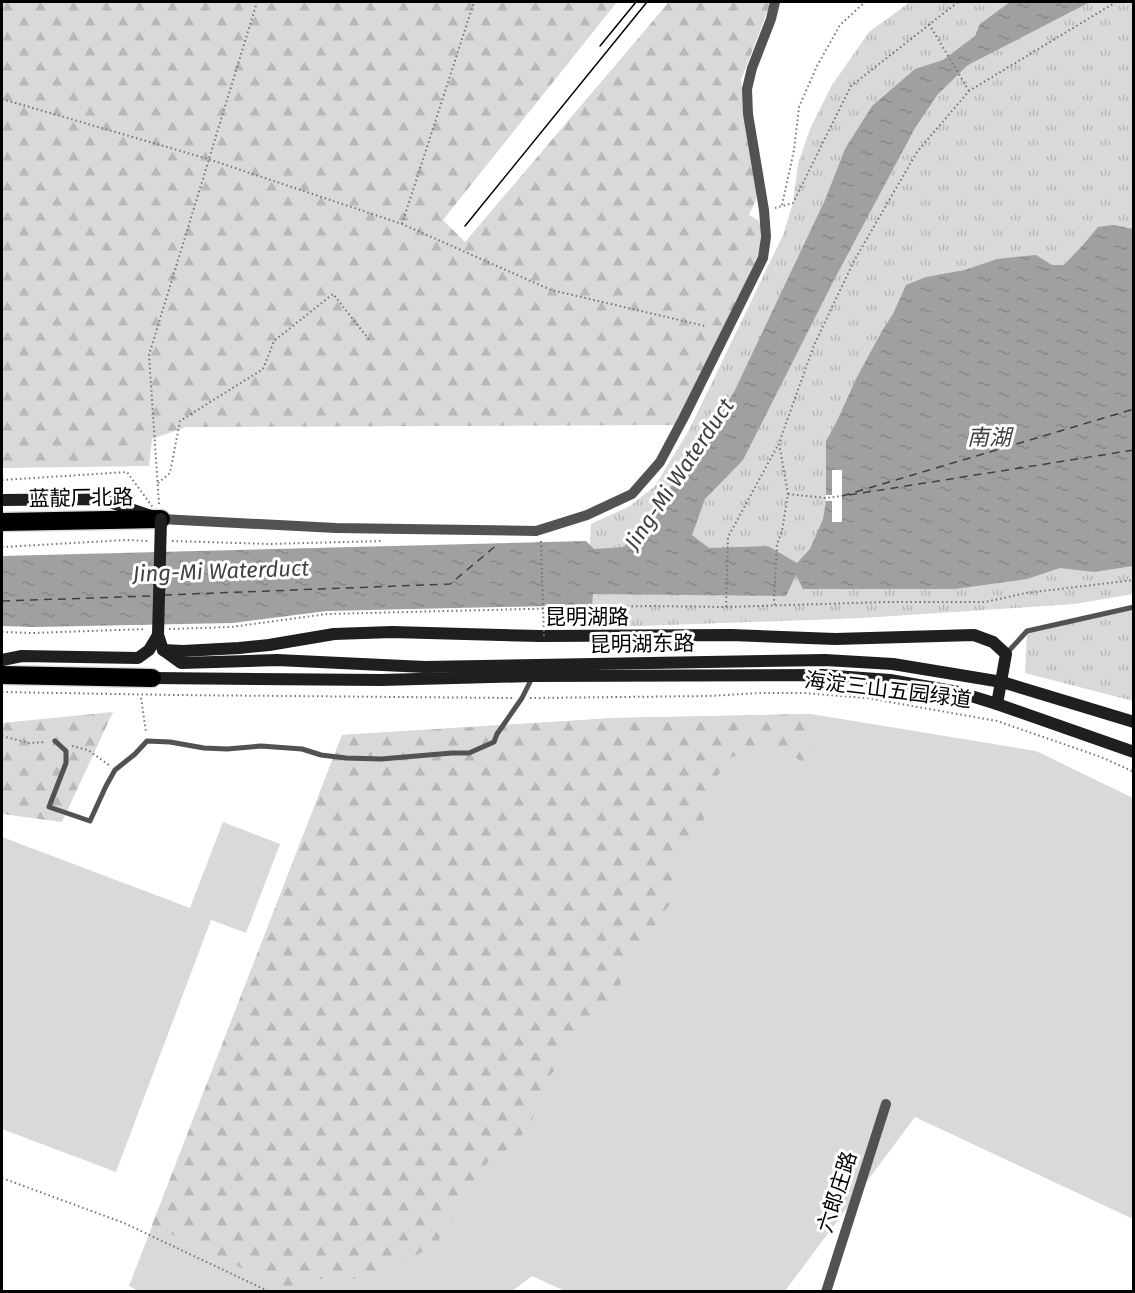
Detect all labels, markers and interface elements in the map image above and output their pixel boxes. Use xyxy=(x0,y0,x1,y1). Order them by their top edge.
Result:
water label: Jing-Mi Waterduct xyxy=(618,393,740,556)
water label: 南湖 xyxy=(967,424,1014,451)
street label: 蓝靛厂北路 xyxy=(28,484,134,512)
water label: Jing-Mi Waterduct xyxy=(131,554,310,588)
street label: 昆明湖路 xyxy=(545,604,629,630)
street label: 昆明湖东路 xyxy=(589,630,695,658)
street label: 海淀三山五园绿道 xyxy=(803,667,973,713)
street label: 六郎庄路 xyxy=(812,1148,862,1236)

